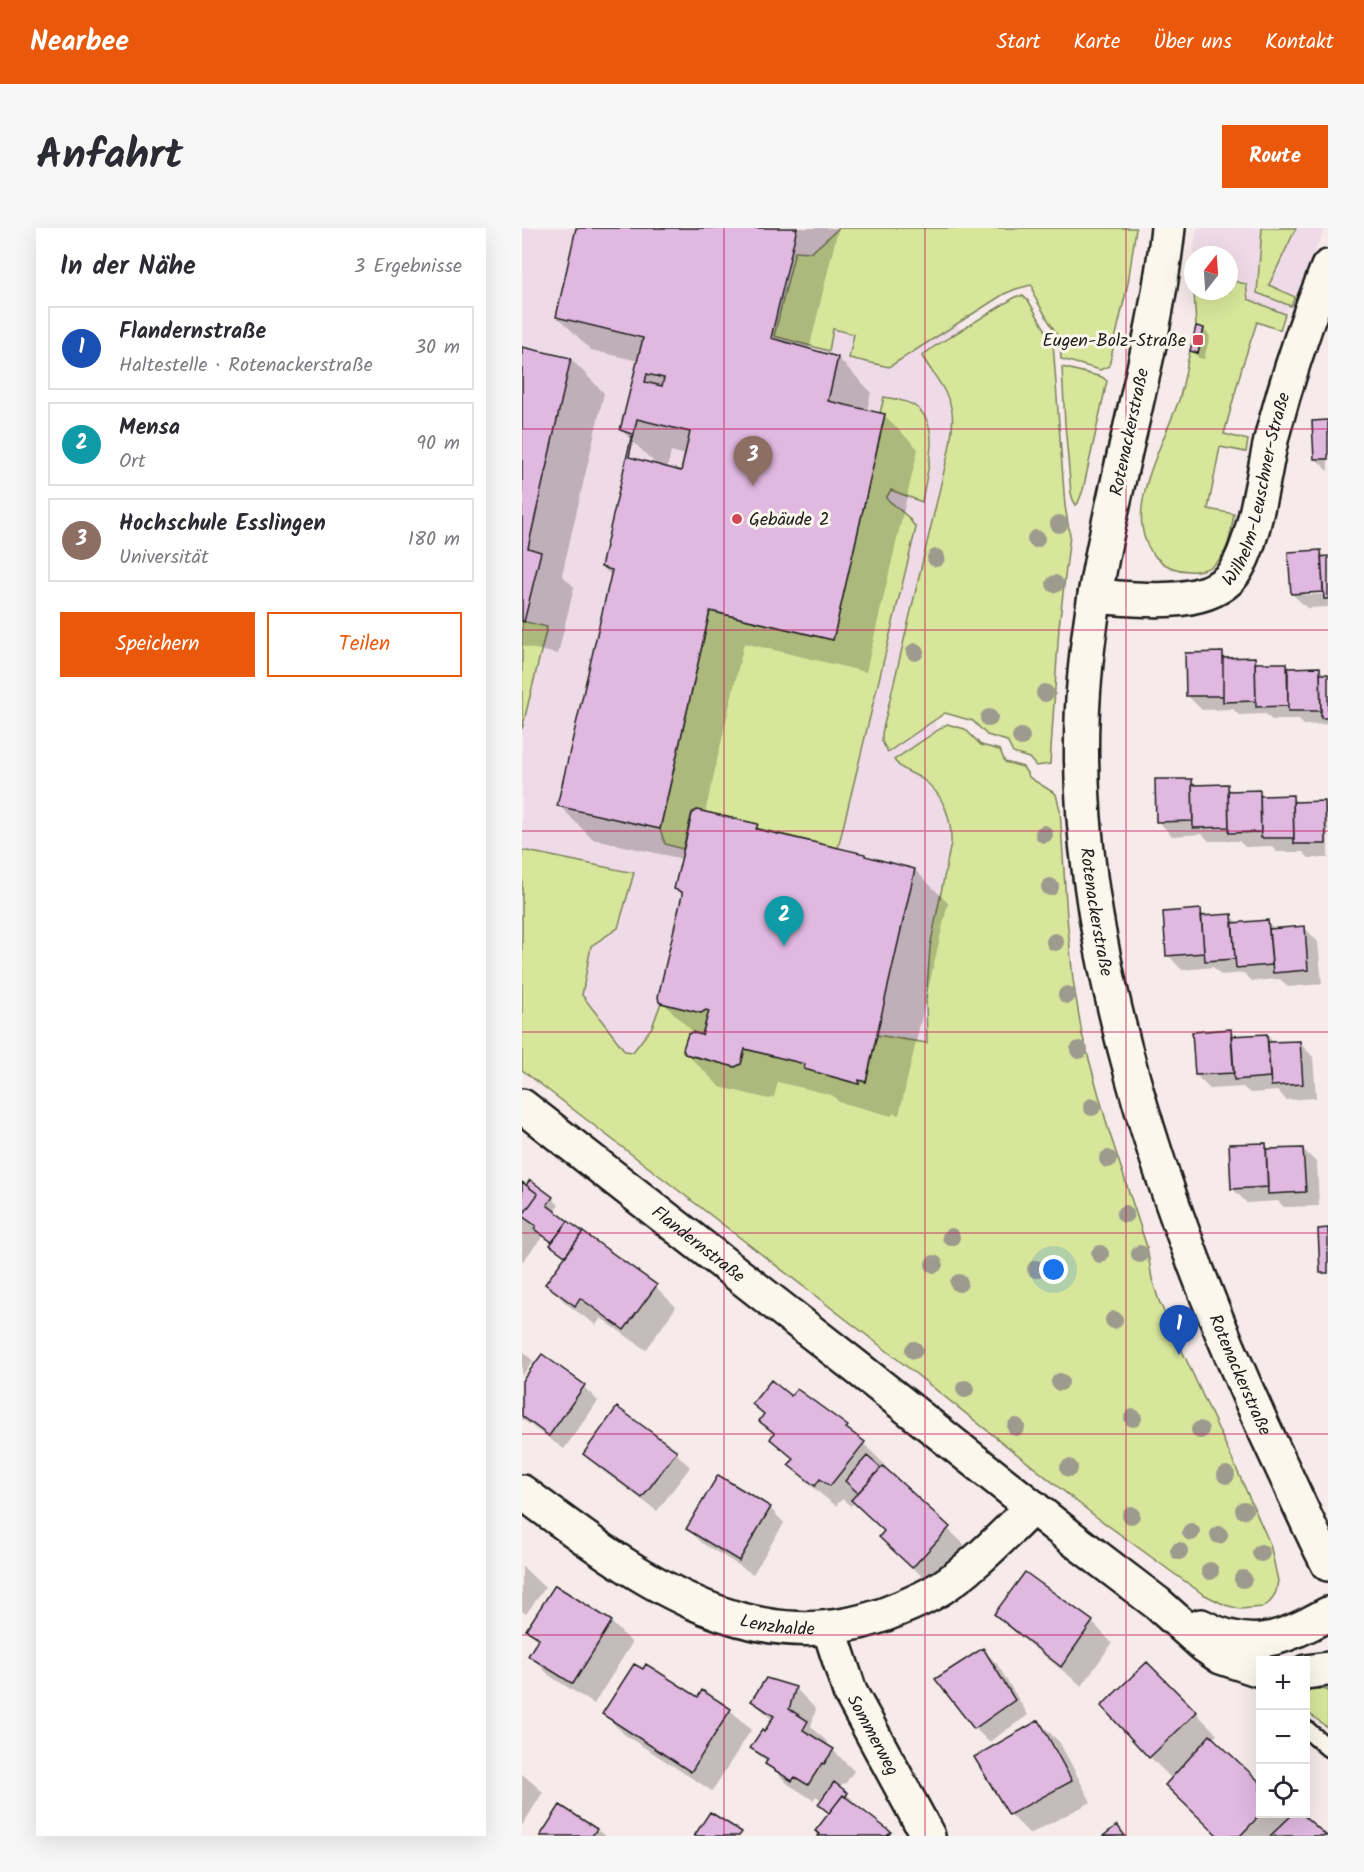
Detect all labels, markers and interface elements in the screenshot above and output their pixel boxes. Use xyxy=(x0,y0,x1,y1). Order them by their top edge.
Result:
text: Nearbee xyxy=(30,20,129,65)
text: Start xyxy=(996,26,1041,59)
text: Karte xyxy=(1074,26,1120,59)
text: Über uns xyxy=(1153,26,1232,59)
text: Kontakt xyxy=(1265,26,1334,59)
text: Anfahrt xyxy=(36,123,183,190)
button: Route xyxy=(1222,125,1328,188)
text: In der Nähe xyxy=(60,246,196,288)
north arrow xyxy=(1184,246,1238,300)
text: 3 Ergebnisse xyxy=(354,251,462,283)
text: Flandernstraße xyxy=(119,315,266,350)
place label: Eugen-Bolz-Straße xyxy=(1043,327,1186,356)
text: 1 xyxy=(78,332,85,364)
text: 30 m xyxy=(415,332,460,364)
marker: Eugen-Bolz-Straße xyxy=(1191,333,1205,347)
text: Haltestelle · Rotenackerstraße xyxy=(119,350,373,382)
street label: Rotenackerstraße xyxy=(1103,366,1158,499)
street label: Wilhelm-Leuschner-Straße xyxy=(1216,389,1299,594)
text: Mensa xyxy=(119,411,180,446)
text: 2 xyxy=(76,428,87,460)
text: 90 m xyxy=(416,428,460,460)
pin: 3 xyxy=(734,436,772,486)
text: Ort xyxy=(119,446,146,478)
place label: Gebäude 2 xyxy=(749,506,829,535)
text: Hochschule Esslingen xyxy=(119,507,326,542)
marker: Gebäude 2 xyxy=(730,512,744,526)
text: 3 xyxy=(76,524,87,556)
text: 180 m xyxy=(408,524,460,556)
text: Universität xyxy=(119,542,209,574)
button: Speichern xyxy=(60,612,255,677)
button: Teilen xyxy=(267,612,462,677)
street label: Rotenackerstraße xyxy=(1071,846,1120,979)
pin: 2 xyxy=(764,896,804,946)
street label: Flandernstraße xyxy=(644,1199,751,1291)
your location xyxy=(1039,1255,1068,1284)
pin: 1 xyxy=(1160,1306,1198,1355)
street label: Rotenackerstraße xyxy=(1200,1310,1278,1441)
street label: Lenzhalde xyxy=(736,1607,815,1645)
map controls xyxy=(1256,1656,1310,1818)
button: + xyxy=(1256,1656,1310,1710)
street label: Sommerweg xyxy=(838,1689,906,1782)
button: − xyxy=(1256,1710,1310,1764)
button: locate xyxy=(1256,1764,1310,1818)

